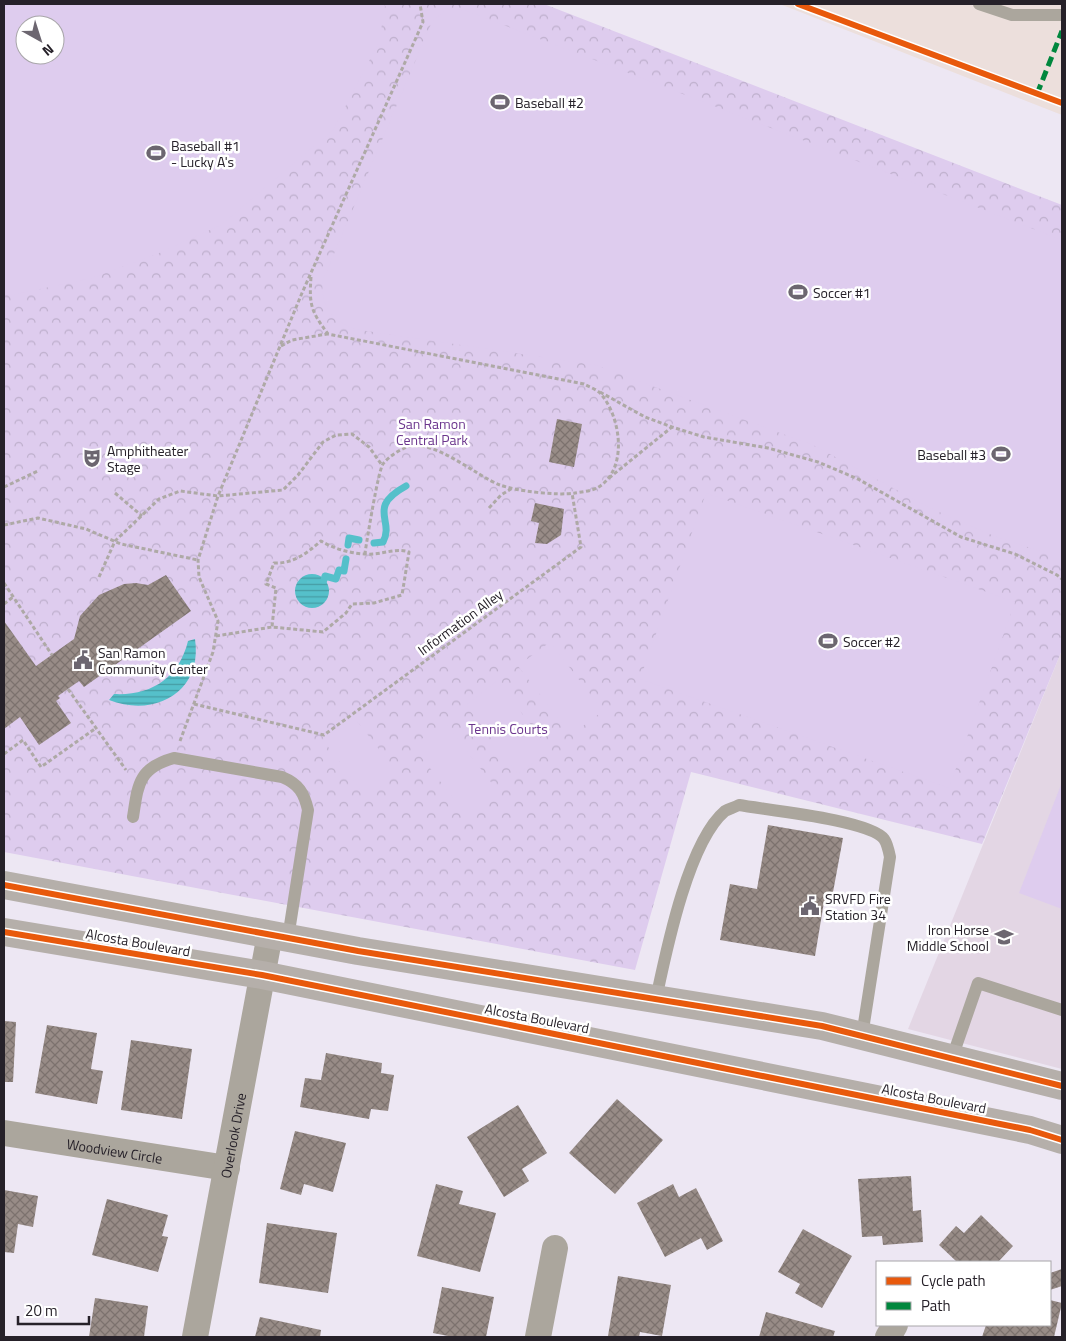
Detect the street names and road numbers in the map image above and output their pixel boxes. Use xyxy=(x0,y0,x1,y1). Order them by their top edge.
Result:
street label: Information Alley xyxy=(413,584,507,660)
street label: Alcosta Boulevard xyxy=(84,922,192,962)
street label: Alcosta Boulevard xyxy=(483,998,591,1038)
street label: Alcosta Boulevard xyxy=(880,1078,988,1118)
street label: Overlook Drive xyxy=(214,1091,251,1180)
street label: Woodview Circle xyxy=(65,1132,164,1168)

